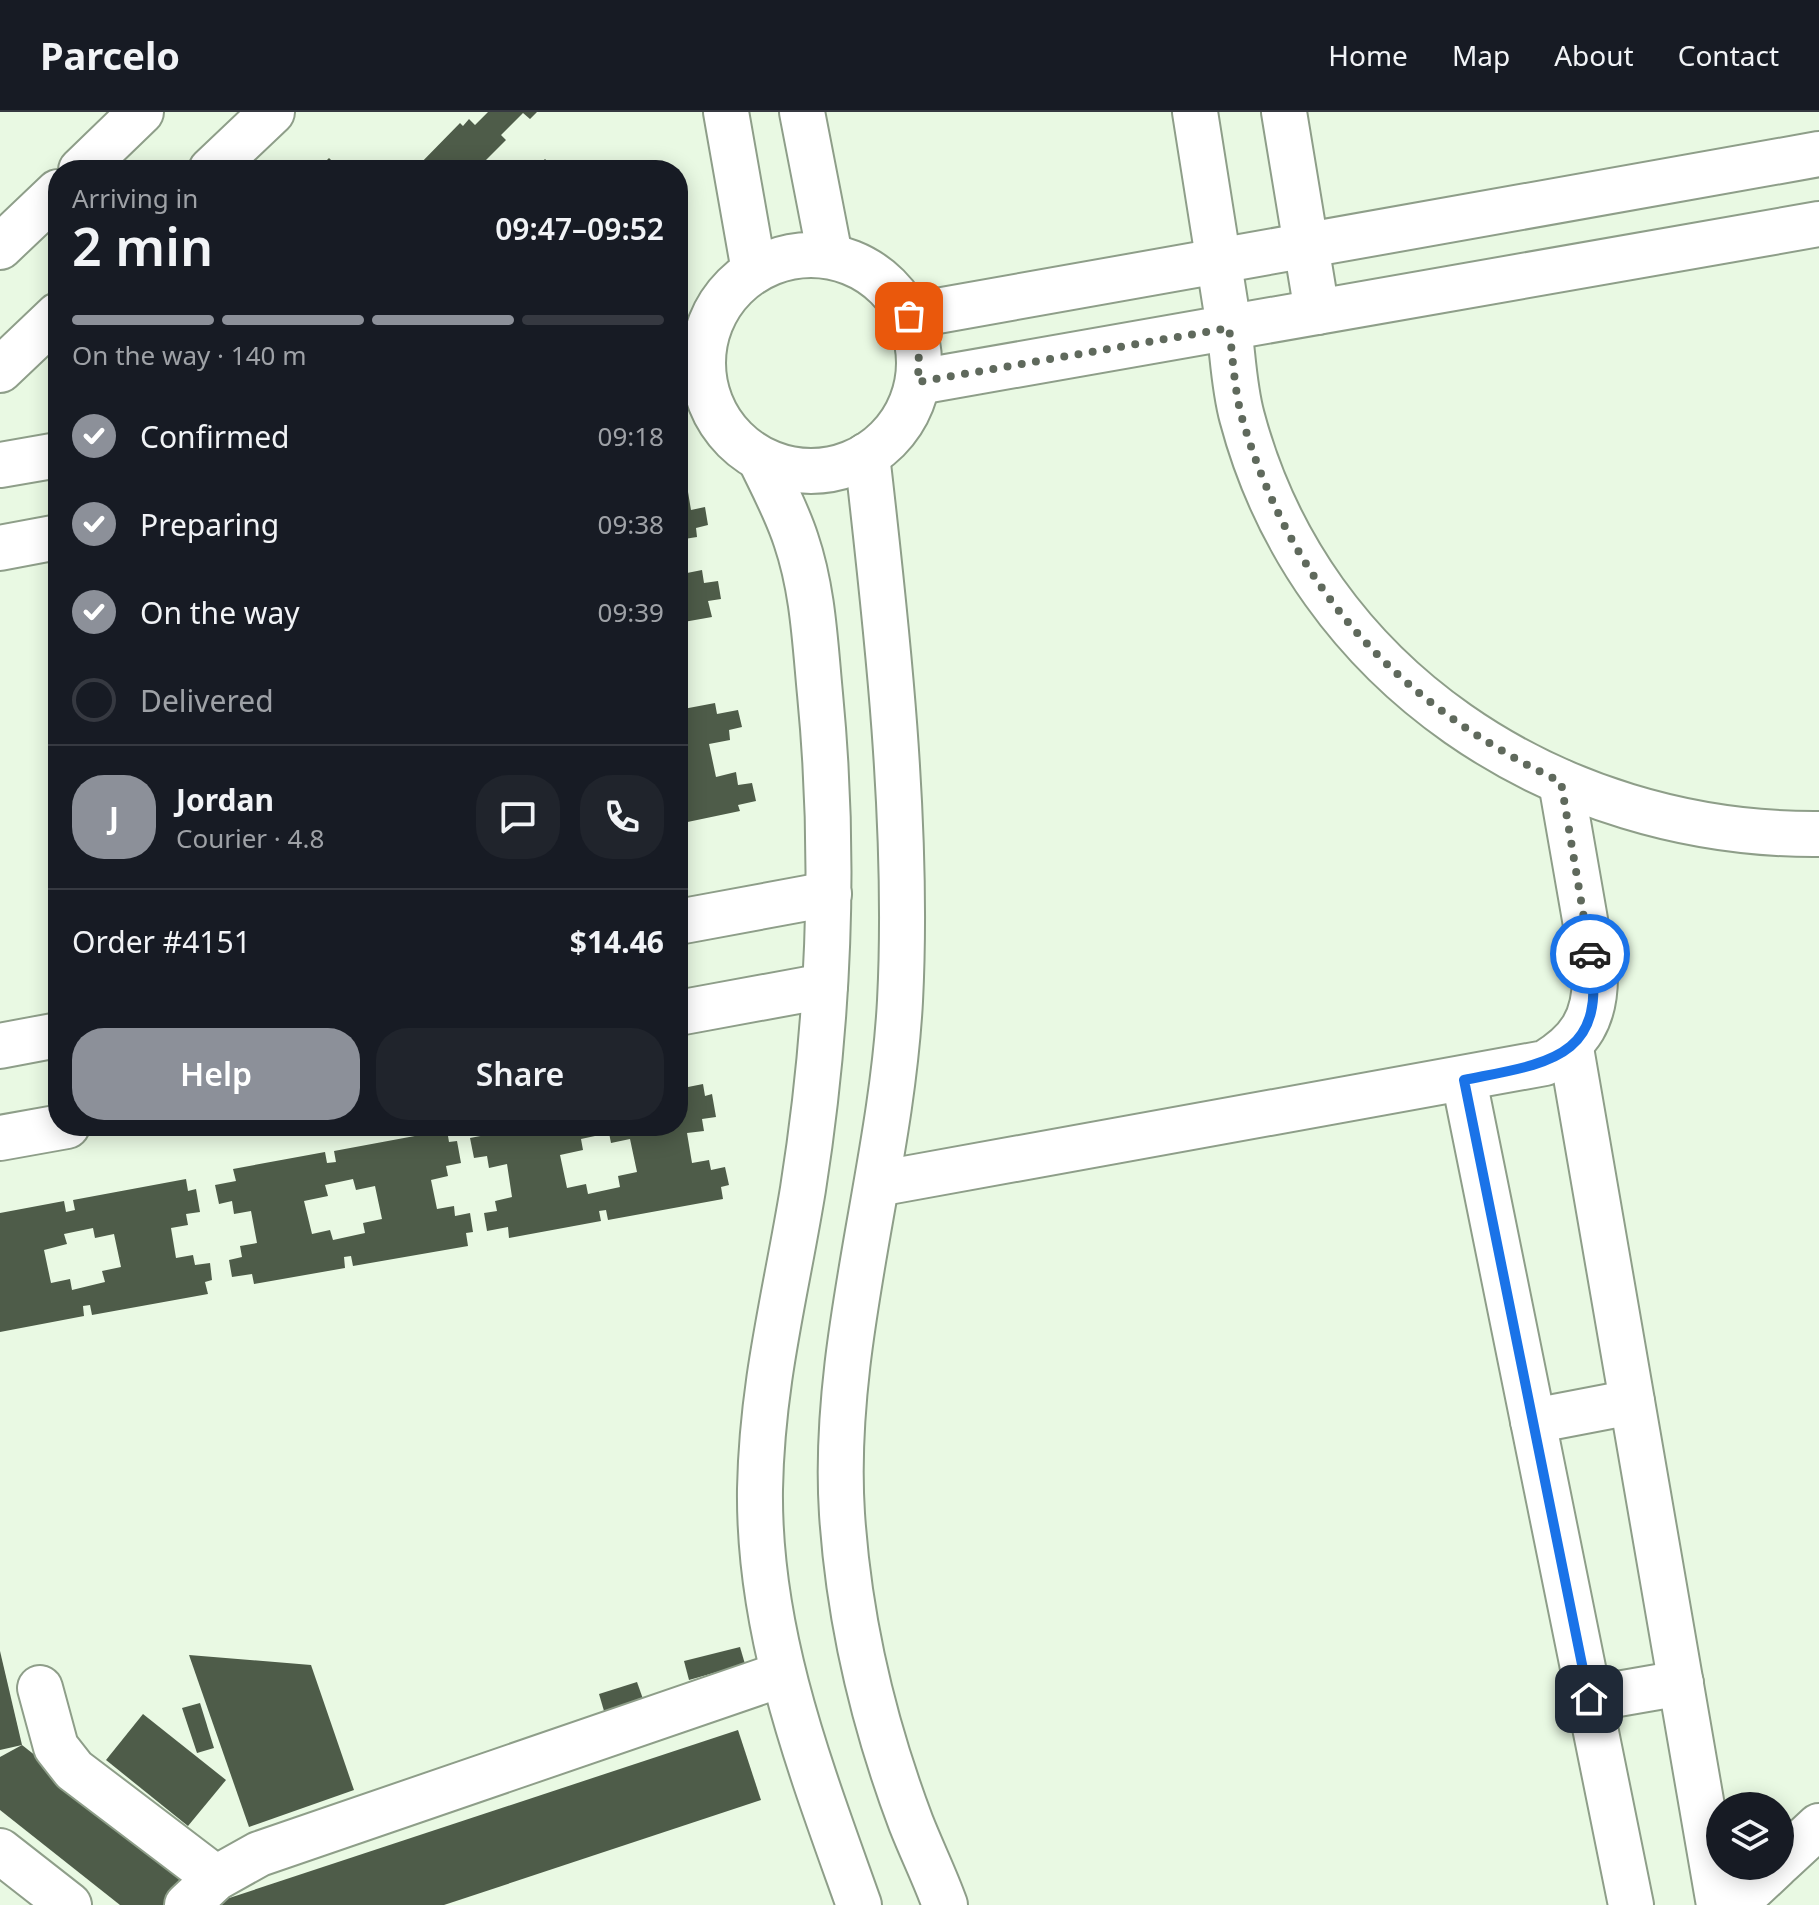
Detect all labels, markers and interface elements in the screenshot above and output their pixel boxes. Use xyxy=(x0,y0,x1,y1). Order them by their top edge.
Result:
text: Parcelo xyxy=(40,29,180,81)
text: Home xyxy=(1328,36,1408,74)
text: Map xyxy=(1452,36,1510,74)
text: About xyxy=(1554,36,1634,74)
text: Contact xyxy=(1678,36,1779,74)
text: Arriving in xyxy=(72,180,198,216)
text: 09:47–09:52 xyxy=(495,208,664,249)
text: 2 min xyxy=(72,210,213,281)
pin xyxy=(875,282,943,350)
icon: bag xyxy=(887,294,931,338)
text: On the way · 140 m xyxy=(72,337,306,373)
icon: check xyxy=(72,414,116,458)
text: Confirmed xyxy=(140,416,290,457)
text: 09:18 xyxy=(598,418,664,454)
icon: check xyxy=(72,502,116,546)
text: Preparing xyxy=(140,504,279,545)
text: 09:38 xyxy=(598,506,664,542)
icon: check xyxy=(72,590,116,634)
text: On the way xyxy=(140,592,300,633)
text: 09:39 xyxy=(598,594,664,630)
text: Delivered xyxy=(140,680,274,721)
button: chat xyxy=(476,775,560,859)
button: phone xyxy=(580,775,664,859)
text: Jordan xyxy=(176,779,274,820)
text: J xyxy=(109,797,119,838)
text: Courier · 4.8 xyxy=(176,820,324,856)
courier xyxy=(1550,914,1630,994)
text: Order #4151 xyxy=(72,921,251,962)
text: $14.46 xyxy=(570,921,664,962)
icon: car xyxy=(1568,932,1612,976)
button: Help xyxy=(72,1028,360,1120)
button: Share xyxy=(376,1028,664,1120)
pin xyxy=(1555,1665,1623,1733)
icon: home xyxy=(1567,1677,1611,1721)
map controls xyxy=(1706,1792,1794,1880)
button: layers xyxy=(1706,1792,1794,1880)

